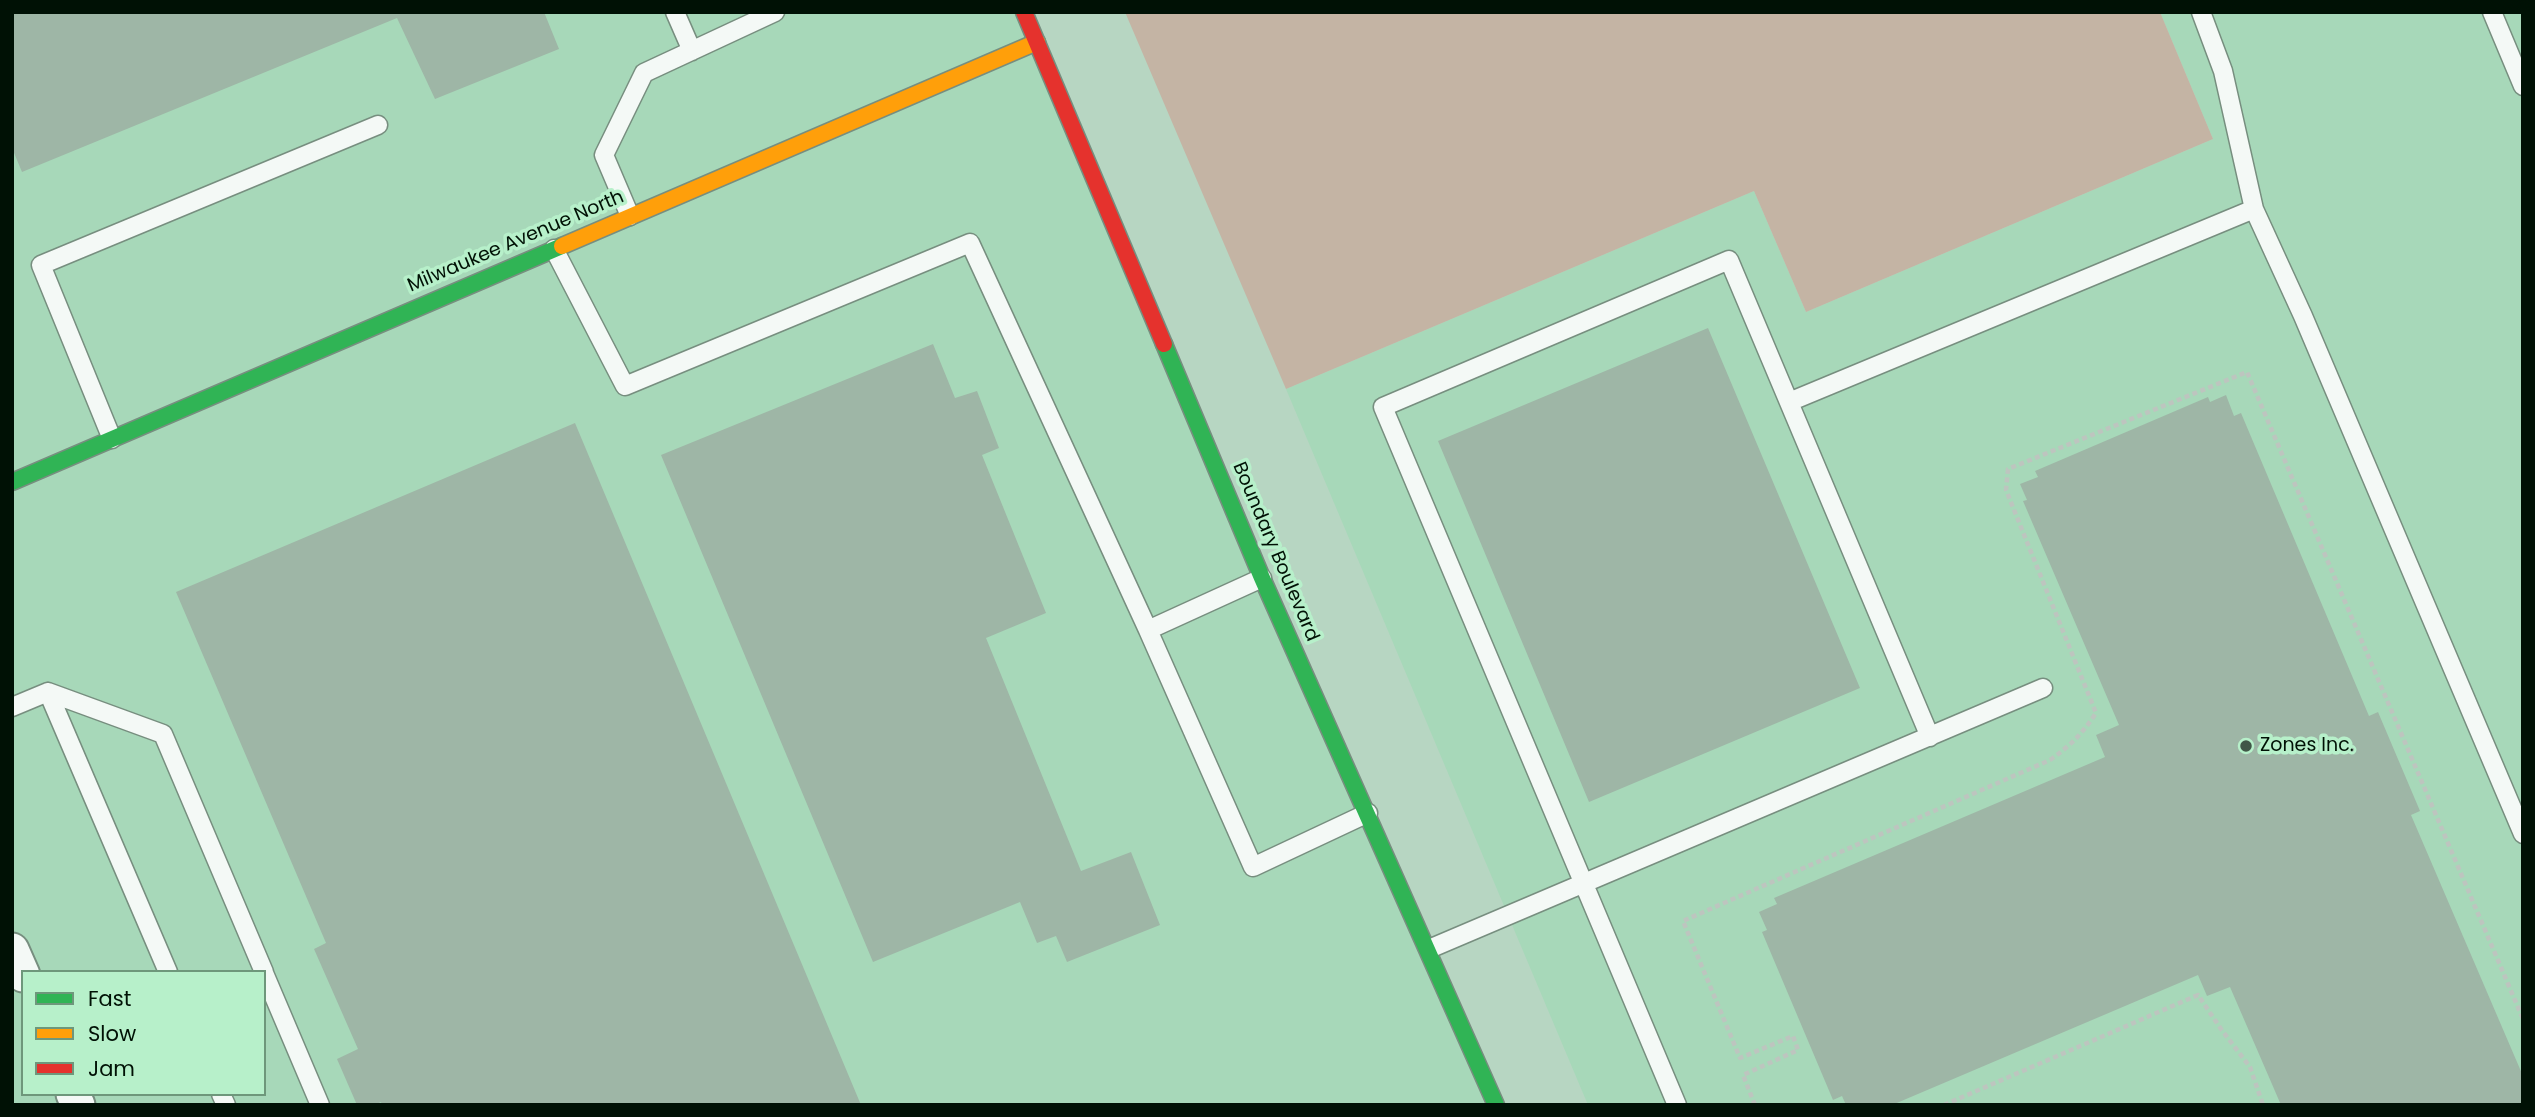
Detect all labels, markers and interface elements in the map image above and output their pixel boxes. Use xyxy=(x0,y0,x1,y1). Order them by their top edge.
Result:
street label: Milwaukee Avenue North xyxy=(404,186,628,298)
street label: Boundary Boulevard xyxy=(1227,459,1323,645)
place label: Zones Inc. xyxy=(2260,735,2354,757)
marker: Zones Inc. xyxy=(2238,738,2254,754)
legend xyxy=(21,970,266,1096)
text: Fast xyxy=(88,984,131,1013)
text: Slow xyxy=(88,1019,136,1048)
text: Jam xyxy=(88,1054,135,1083)

